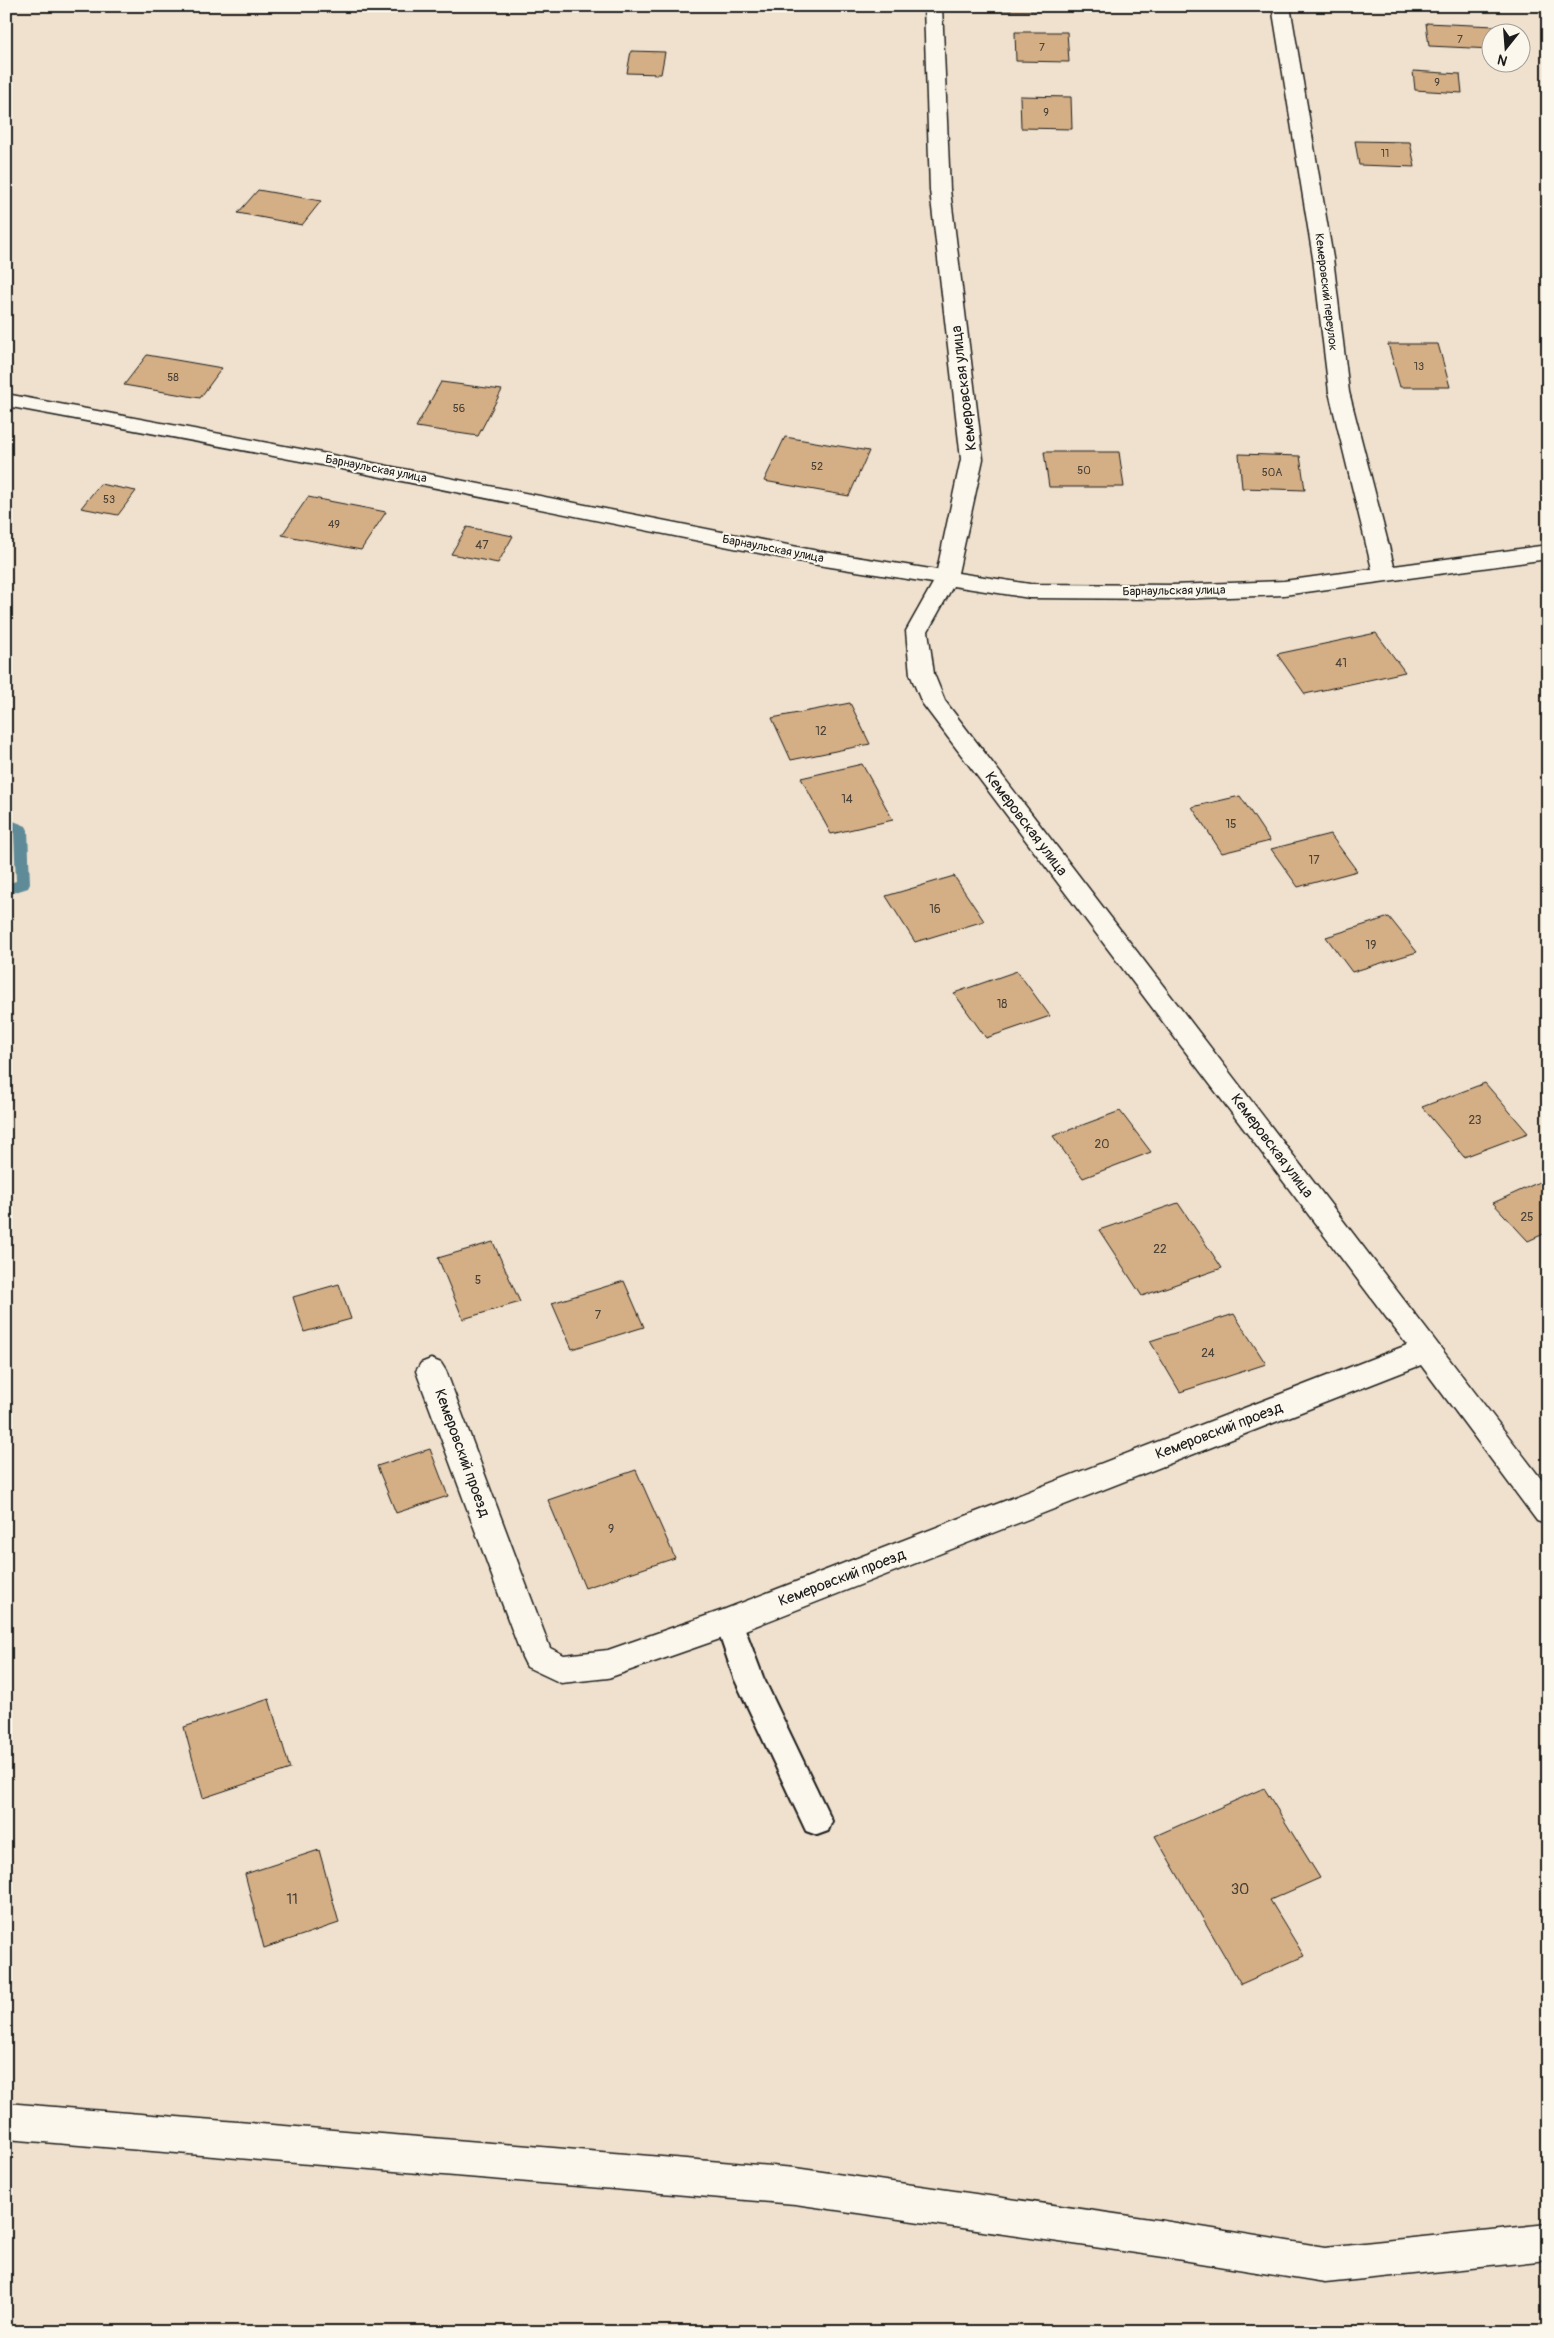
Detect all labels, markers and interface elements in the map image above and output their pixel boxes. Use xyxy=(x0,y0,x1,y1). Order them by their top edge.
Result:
north arrow xyxy=(1482,22,1532,72)
house number: 7 xyxy=(1457,33,1463,46)
house number: 7 xyxy=(1039,41,1045,54)
text: N xyxy=(1495,50,1509,69)
house number: 9 xyxy=(1434,76,1440,89)
house number: 9 xyxy=(1043,106,1049,119)
house number: 11 xyxy=(1381,147,1389,160)
street label: Кемеровский переулок xyxy=(1311,232,1341,352)
street label: Кемеровская улица xyxy=(947,324,981,452)
house number: 13 xyxy=(1414,360,1424,373)
house number: 58 xyxy=(167,371,179,384)
house number: 56 xyxy=(453,402,465,415)
street label: Барнаульская улица xyxy=(324,452,428,486)
house number: 52 xyxy=(811,460,823,473)
house number: 50 xyxy=(1077,464,1091,477)
house number: 50А xyxy=(1262,466,1282,479)
house number: 53 xyxy=(103,493,115,506)
house number: 49 xyxy=(328,518,340,531)
street label: Барнаульская улица xyxy=(721,532,825,566)
house number: 47 xyxy=(475,538,489,553)
street label: Барнаульская улица xyxy=(1122,583,1226,599)
house number: 41 xyxy=(1335,656,1347,671)
house number: 12 xyxy=(815,724,827,739)
street label: Кемеровская улица xyxy=(981,768,1071,880)
house number: 14 xyxy=(841,792,853,807)
house number: 15 xyxy=(1225,817,1237,832)
house number: 17 xyxy=(1308,853,1320,868)
house number: 16 xyxy=(929,902,941,917)
house number: 19 xyxy=(1366,938,1376,953)
house number: 18 xyxy=(997,997,1007,1012)
street label: Кемеровская улица xyxy=(1227,1090,1317,1202)
house number: 23 xyxy=(1468,1113,1482,1128)
house number: 20 xyxy=(1095,1137,1109,1152)
house number: 25 xyxy=(1520,1210,1534,1225)
house number: 22 xyxy=(1153,1242,1167,1257)
house number: 5 xyxy=(475,1273,481,1288)
house number: 7 xyxy=(595,1308,602,1323)
house number: 24 xyxy=(1201,1346,1215,1361)
street label: Кемеровский проезд xyxy=(430,1386,494,1520)
street label: Кемеровский проезд xyxy=(1153,1398,1285,1464)
house number: 9 xyxy=(608,1522,614,1537)
street label: Кемеровский проезд xyxy=(776,1545,908,1611)
house number: 30 xyxy=(1231,1880,1249,1899)
house number: 11 xyxy=(286,1890,298,1909)

